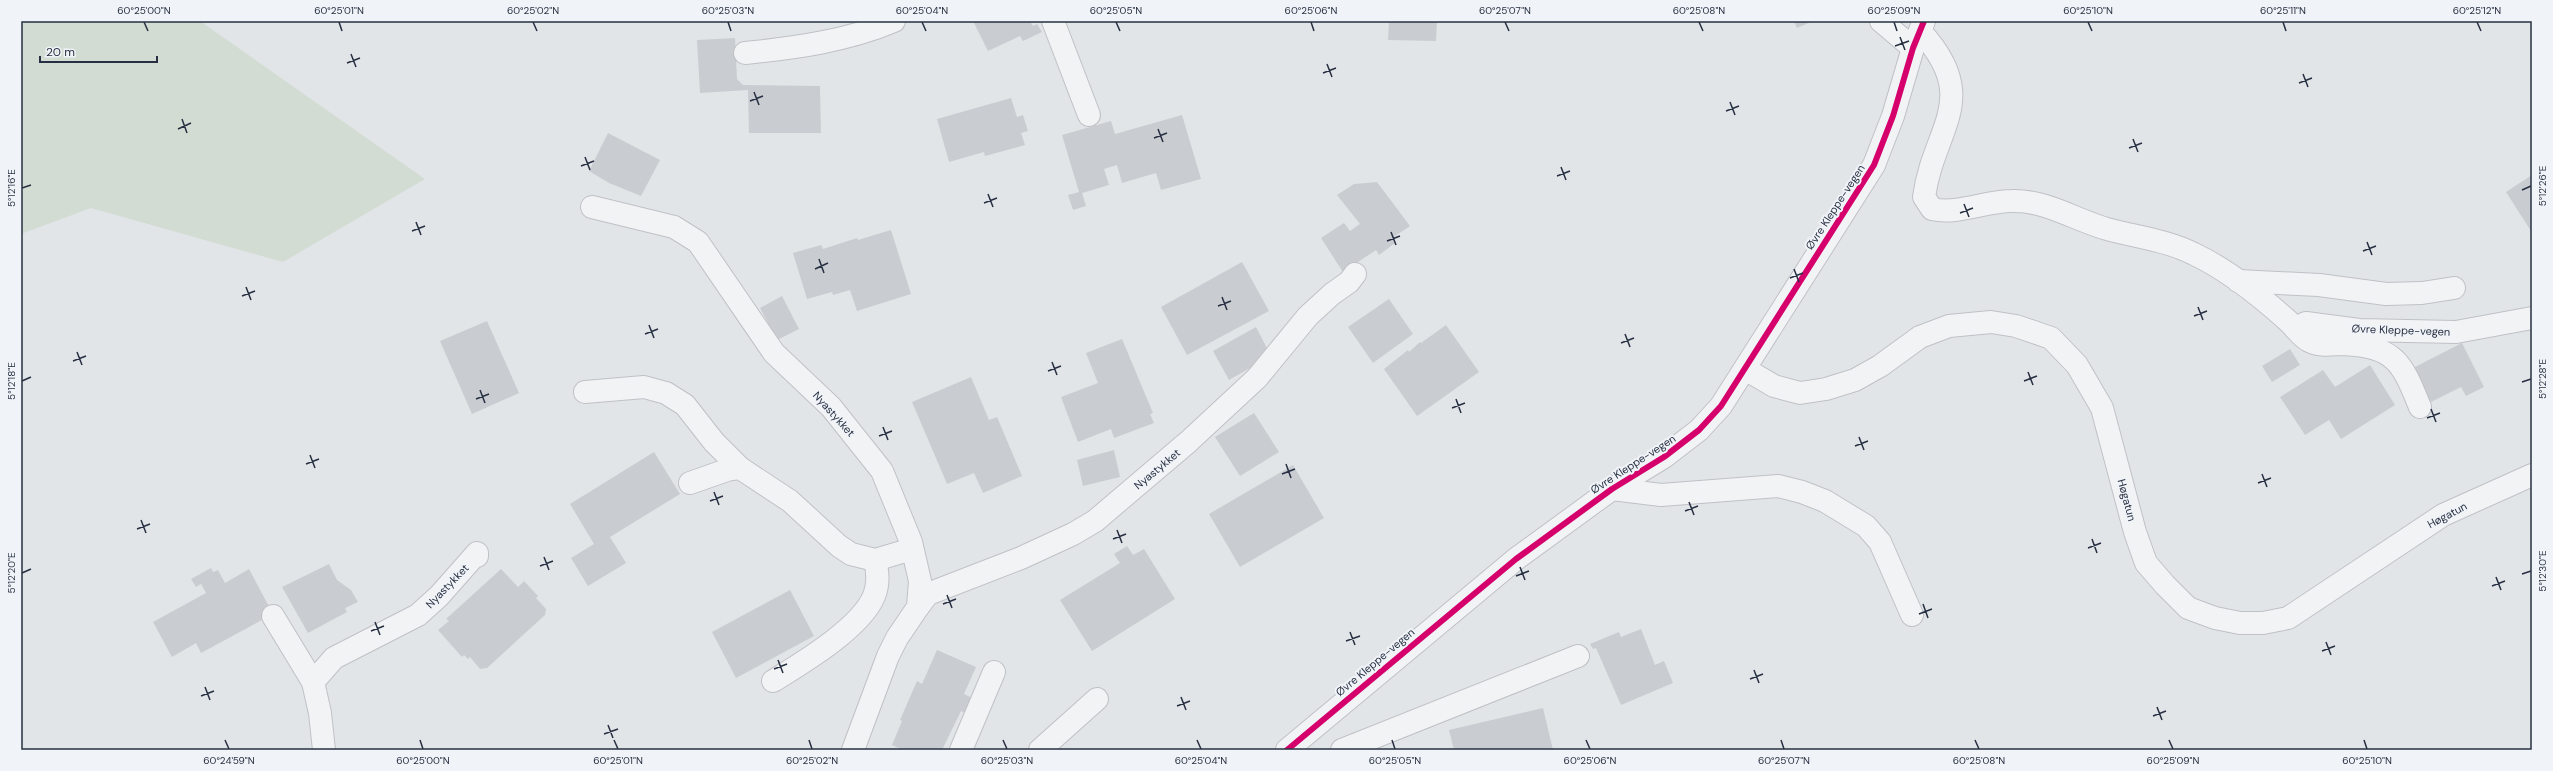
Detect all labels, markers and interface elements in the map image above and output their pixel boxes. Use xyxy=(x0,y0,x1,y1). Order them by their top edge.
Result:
text: 60°25'00"N xyxy=(117,4,171,17)
text: 60°25'01"N xyxy=(314,4,364,17)
text: 60°25'02"N xyxy=(507,4,559,17)
text: 60°25'03"N xyxy=(702,4,754,17)
text: 60°25'04"N xyxy=(896,4,948,17)
text: 60°25'05"N xyxy=(1090,4,1142,17)
text: 60°25'06"N xyxy=(1285,4,1337,17)
text: 60°25'07"N xyxy=(1479,4,1531,17)
text: 60°25'08"N xyxy=(1673,4,1725,17)
text: 60°25'09"N xyxy=(1868,4,1920,17)
text: 60°25'10"N xyxy=(2063,4,2113,17)
text: 60°25'11"N xyxy=(2260,4,2306,17)
text: 60°25'12"N xyxy=(2453,4,2501,17)
scale bar xyxy=(40,38,157,64)
text: 20 m xyxy=(46,44,75,60)
street label: Øvre Kleppe-vegen xyxy=(1802,162,1868,252)
text: 5°12'26"E xyxy=(2536,165,2549,206)
text: 5°12'16"E xyxy=(5,169,18,207)
street label: Øvre Kleppe-vegen xyxy=(2351,321,2451,339)
text: 5°12'28"E xyxy=(2536,359,2549,399)
text: 5°12'18"E xyxy=(5,362,18,400)
street label: Nyastykket xyxy=(810,388,858,440)
street label: Øvre Kleppe-vegen xyxy=(1588,431,1678,497)
street label: Nyastykket xyxy=(1131,446,1183,492)
street label: Høgatun xyxy=(2115,477,2139,523)
street label: Høgatun xyxy=(2425,499,2469,531)
text: 5°12'30"E xyxy=(2536,550,2549,592)
text: 5°12'20"E xyxy=(5,552,18,594)
street label: Nyastykket xyxy=(422,561,472,611)
street label: Øvre Kleppe-vegen xyxy=(1333,625,1417,699)
text: 60°24'59"N xyxy=(203,754,255,767)
text: 60°25'00"N xyxy=(396,754,450,767)
text: 60°25'01"N xyxy=(593,754,643,767)
text: 60°25'02"N xyxy=(786,754,838,767)
text: 60°25'03"N xyxy=(981,754,1033,767)
text: 60°25'04"N xyxy=(1175,754,1227,767)
text: 60°25'05"N xyxy=(1369,754,1421,767)
text: 60°25'06"N xyxy=(1564,754,1616,767)
text: 60°25'07"N xyxy=(1758,754,1810,767)
text: 60°25'08"N xyxy=(1953,754,2005,767)
text: 60°25'09"N xyxy=(2147,754,2199,767)
text: 60°25'10"N xyxy=(2342,754,2392,767)

